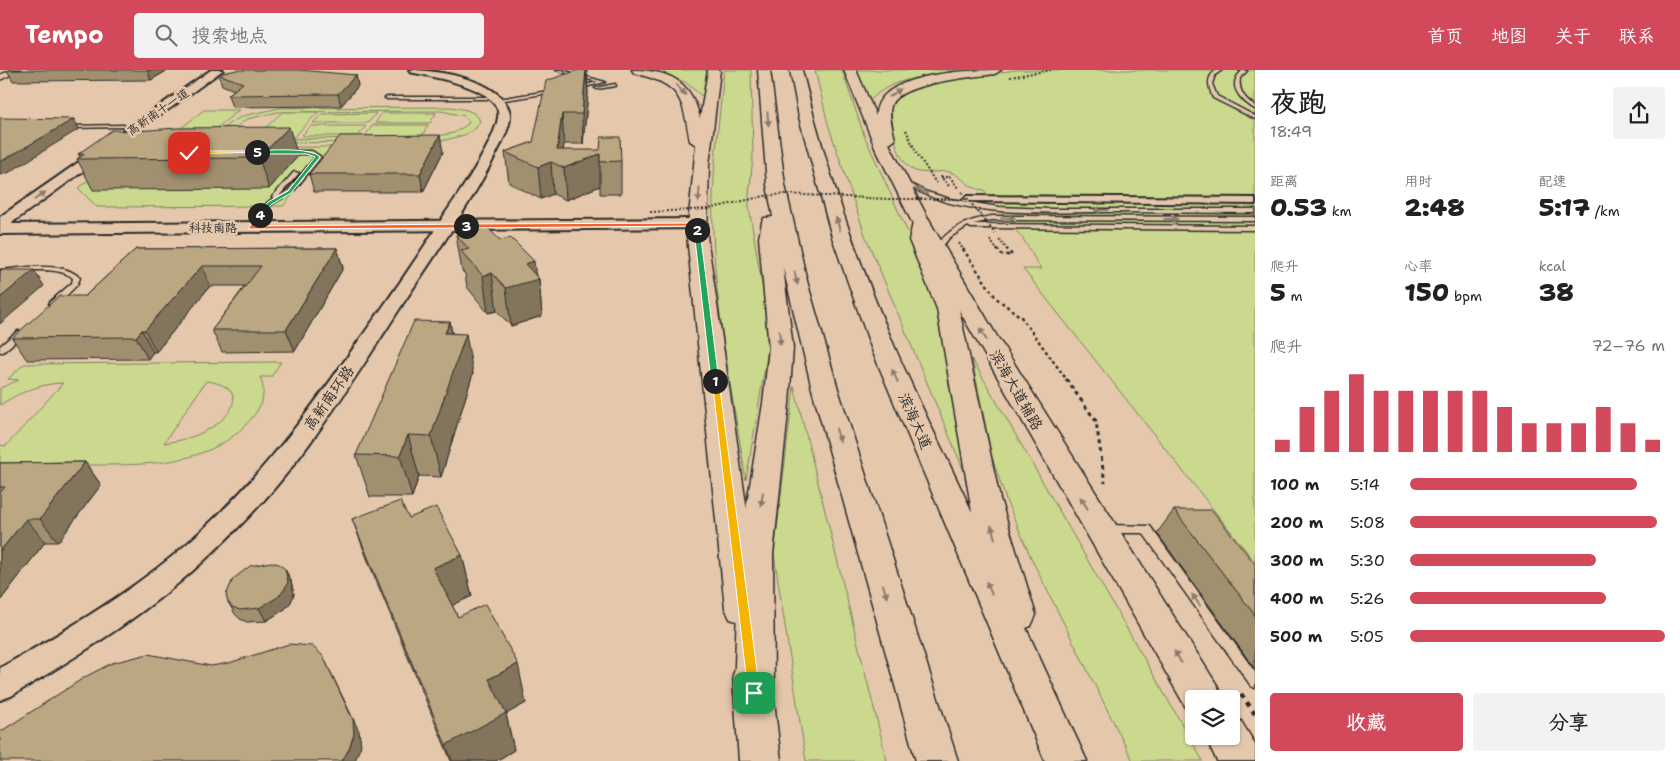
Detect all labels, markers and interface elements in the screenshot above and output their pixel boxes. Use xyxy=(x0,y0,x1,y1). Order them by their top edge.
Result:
search box xyxy=(134,13,484,58)
text: Tempo xyxy=(25,19,104,51)
icon: search xyxy=(152,21,180,49)
text: 搜索地点 xyxy=(192,23,268,48)
text: 首页 xyxy=(1427,24,1463,48)
text: 地图 xyxy=(1491,24,1527,48)
text: 关于 xyxy=(1555,24,1591,48)
text: 联系 xyxy=(1619,24,1655,48)
text: 夜跑 xyxy=(1270,83,1326,121)
one-way arrow xyxy=(675,84,687,96)
street label: 高新南十一道 xyxy=(124,85,192,139)
button: share xyxy=(1613,87,1665,139)
one-way arrow xyxy=(888,88,902,98)
one-way arrow xyxy=(764,111,772,127)
text: 18:49 xyxy=(1270,121,1312,142)
pin xyxy=(168,132,210,174)
icon: check xyxy=(175,139,203,167)
pin: 5 xyxy=(244,140,270,164)
text: 5 xyxy=(253,143,262,161)
text: 距离 xyxy=(1270,172,1298,190)
text: 用时 xyxy=(1404,172,1432,190)
text: 配速 xyxy=(1539,172,1567,190)
one-way arrow xyxy=(695,187,703,203)
one-way arrow xyxy=(914,187,928,195)
text: 0.53 xyxy=(1270,190,1327,224)
text: 2:48 xyxy=(1404,190,1465,224)
text: 5:17 xyxy=(1539,190,1590,224)
one-way arrow xyxy=(33,191,47,201)
pin: 4 xyxy=(248,202,272,228)
text: km xyxy=(1327,202,1351,220)
text: /km xyxy=(1590,202,1620,220)
text: 4 xyxy=(256,206,265,224)
one-way arrow xyxy=(1093,206,1109,214)
pin: 3 xyxy=(454,214,478,238)
one-way arrow xyxy=(1000,214,1016,222)
one-way arrow xyxy=(1163,215,1179,223)
one-way arrow xyxy=(833,216,841,231)
text: 3 xyxy=(462,217,471,235)
pin: 2 xyxy=(684,218,710,242)
street label: 科技南路 xyxy=(189,220,237,236)
text: 2 xyxy=(693,221,702,239)
text: 爬升 xyxy=(1270,257,1298,275)
text: 心率 xyxy=(1404,257,1432,275)
text: kcal xyxy=(1539,257,1566,275)
one-way arrow xyxy=(792,271,800,286)
text: 5 xyxy=(1270,275,1286,309)
text: 150 xyxy=(1404,275,1449,309)
text: 38 xyxy=(1539,275,1574,309)
text: m xyxy=(1286,287,1303,305)
text: bpm xyxy=(1449,287,1482,305)
one-way arrow xyxy=(979,327,988,340)
one-way arrow xyxy=(777,330,785,346)
text: 72–76 m xyxy=(1592,335,1665,356)
text: 爬升 xyxy=(1270,336,1302,357)
street label: 滨海大道辅路 xyxy=(985,346,1047,434)
street label: 高新南环路 xyxy=(299,362,359,434)
pin: 1 xyxy=(702,368,728,394)
one-way arrow xyxy=(891,369,899,383)
text: 1 xyxy=(712,372,719,390)
street label: 滨海大道 xyxy=(894,390,936,452)
one-way arrow xyxy=(835,428,843,443)
text: 100 m xyxy=(1270,474,1319,495)
text: 5:14 xyxy=(1350,474,1380,495)
one-way arrow xyxy=(758,492,766,508)
one-way arrow xyxy=(1080,497,1089,510)
text: 200 m xyxy=(1270,512,1323,533)
text: 5:08 xyxy=(1350,512,1385,533)
one-way arrow xyxy=(989,524,997,539)
text: 300 m xyxy=(1270,550,1324,571)
text: 5:30 xyxy=(1350,550,1385,571)
one-way arrow xyxy=(985,581,993,595)
one-way arrow xyxy=(882,583,890,598)
text: 400 m xyxy=(1270,588,1324,609)
text: 5:26 xyxy=(1350,588,1384,609)
one-way arrow xyxy=(1191,594,1202,607)
text: 500 m xyxy=(1270,626,1322,647)
text: 5:05 xyxy=(1350,626,1384,647)
one-way arrow xyxy=(1173,651,1182,664)
pin xyxy=(733,672,775,714)
icon: arrive xyxy=(740,679,768,707)
map controls xyxy=(1185,690,1240,745)
button: layers xyxy=(1185,690,1240,745)
button: 收藏 xyxy=(1270,693,1463,751)
button: 分享 xyxy=(1473,693,1665,751)

